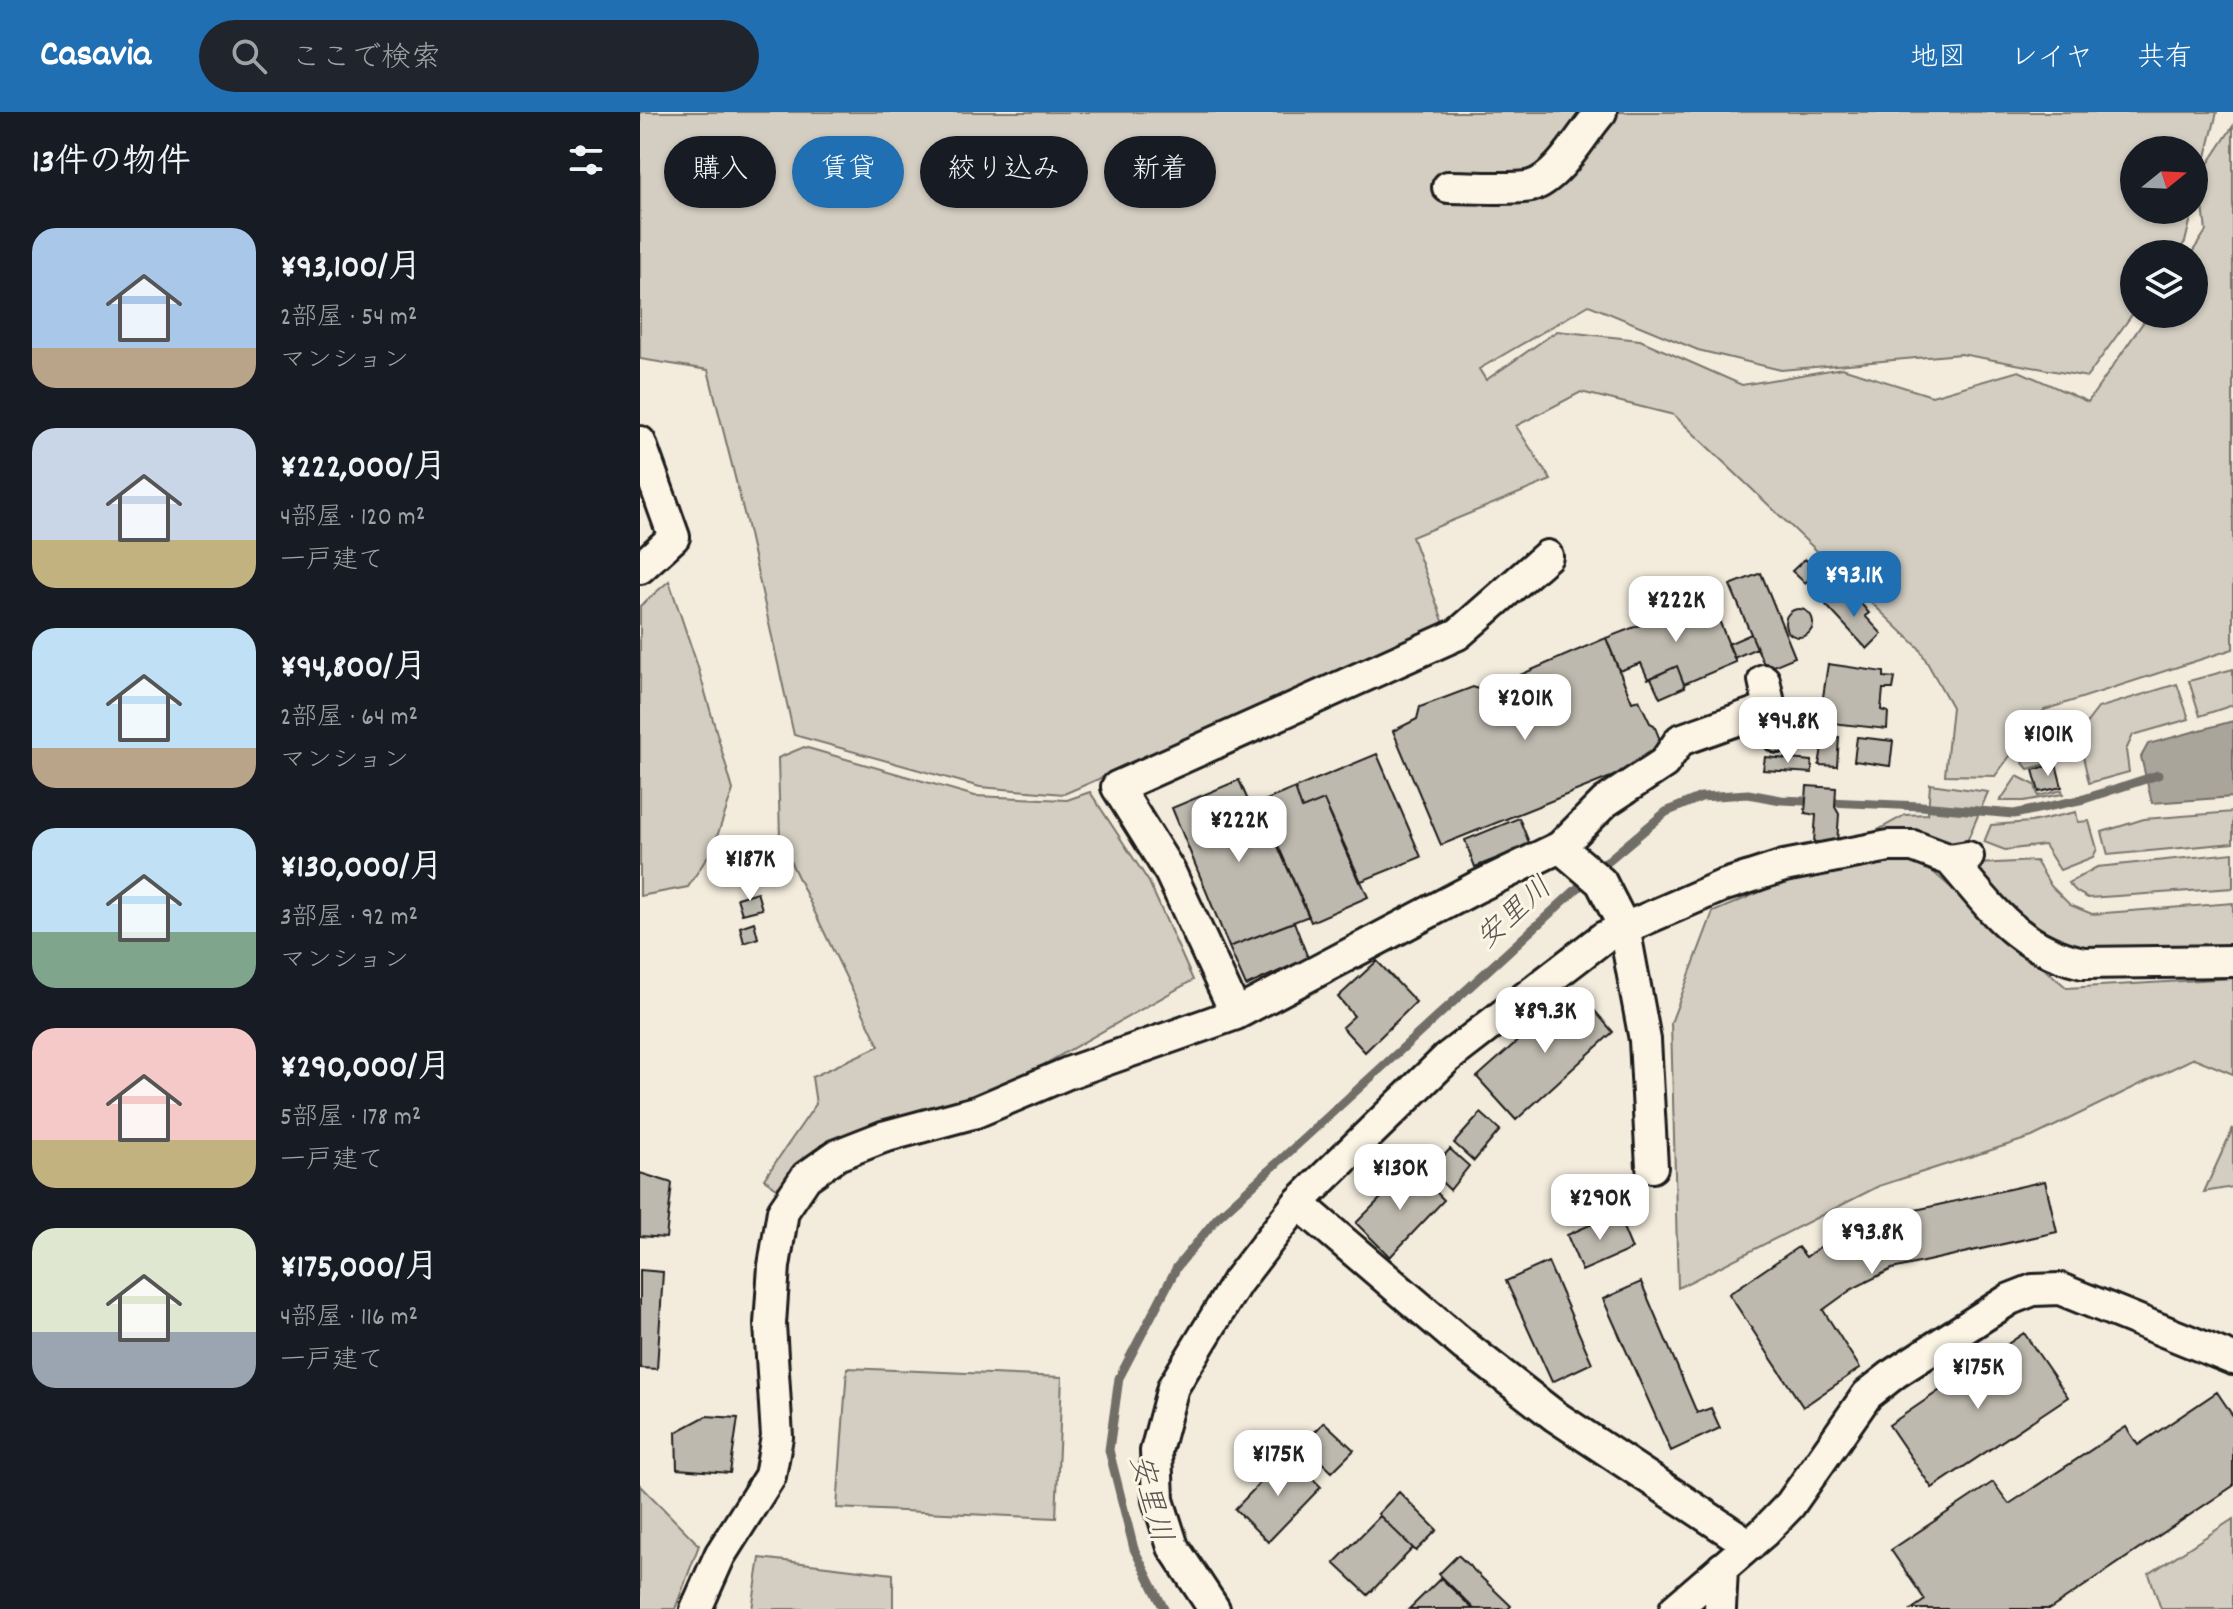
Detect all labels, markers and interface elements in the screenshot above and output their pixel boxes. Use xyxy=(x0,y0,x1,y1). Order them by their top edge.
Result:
search box xyxy=(199,20,759,92)
text: Casavia xyxy=(40,29,151,84)
icon: search xyxy=(227,34,271,78)
text: ここで検索 xyxy=(291,39,441,82)
text: 地図 xyxy=(1910,40,1966,80)
text: レイヤ xyxy=(2010,40,2093,80)
text: 共有 xyxy=(2137,40,2193,80)
chip: 購入 xyxy=(664,136,776,208)
chip: 賃貸 xyxy=(792,136,904,208)
chip: 絞り込み xyxy=(920,136,1088,208)
chip: 新着 xyxy=(1104,136,1216,208)
north arrow xyxy=(2120,136,2208,224)
map controls xyxy=(2120,136,2208,328)
icon: filters xyxy=(564,138,608,182)
text: 13件の物件 xyxy=(32,140,191,189)
button: layers xyxy=(2120,240,2208,328)
text: ¥93,100/月 xyxy=(280,245,422,294)
icon: home xyxy=(96,260,192,356)
text: 2部屋 · 54 m² xyxy=(280,300,417,337)
text: マンション xyxy=(280,343,409,380)
text: ¥222,000/月 xyxy=(280,445,447,494)
icon: home xyxy=(96,460,192,556)
text: 4部屋 · 120 m² xyxy=(280,500,425,537)
text: 一戸建て xyxy=(280,543,384,580)
pin: ¥93.1K xyxy=(1789,551,1919,619)
text: ¥93.1K xyxy=(1825,558,1883,595)
pin: ¥222K xyxy=(1620,576,1732,644)
text: ¥222K xyxy=(1647,583,1705,620)
text: ¥94,800/月 xyxy=(280,645,427,694)
icon: home xyxy=(96,660,192,756)
pin: ¥201K xyxy=(1469,674,1581,742)
text: ¥201K xyxy=(1497,681,1553,718)
pin: ¥94.8K xyxy=(1723,697,1853,765)
text: 2部屋 · 64 m² xyxy=(280,700,418,737)
text: ¥94.8K xyxy=(1757,704,1819,741)
pin: ¥101K xyxy=(1992,710,2104,778)
text: ¥101K xyxy=(2023,717,2073,754)
text: マンション xyxy=(280,743,409,780)
pin: ¥222K xyxy=(1183,796,1295,864)
text: ¥222K xyxy=(1210,803,1268,840)
pin: ¥187K xyxy=(694,835,806,903)
text: ¥187K xyxy=(725,842,775,879)
text: ¥130,000/月 xyxy=(280,845,443,894)
icon: home xyxy=(96,860,192,956)
water label: 安里川 xyxy=(1468,869,1564,961)
text: 3部屋 · 92 m² xyxy=(280,900,418,937)
text: マンション xyxy=(280,943,409,980)
pin: ¥89.3K xyxy=(1480,987,1610,1055)
text: ¥89.3K xyxy=(1514,994,1576,1031)
text: ¥290,000/月 xyxy=(280,1045,451,1094)
icon: home xyxy=(96,1060,192,1156)
text: 5部屋 · 178 m² xyxy=(280,1100,421,1137)
text: 一戸建て xyxy=(280,1143,384,1180)
pin: ¥130K xyxy=(1344,1144,1456,1212)
text: ¥130K xyxy=(1372,1151,1428,1188)
pin: ¥290K xyxy=(1544,1174,1656,1242)
text: ¥290K xyxy=(1569,1181,1631,1218)
pin: ¥93.8K xyxy=(1807,1208,1937,1276)
text: ¥93.8K xyxy=(1841,1215,1903,1252)
text: ¥175,000/月 xyxy=(280,1245,438,1294)
icon: home xyxy=(96,1260,192,1356)
text: 4部屋 · 116 m² xyxy=(280,1300,418,1337)
text: 一戸建て xyxy=(280,1343,384,1380)
pin: ¥175K xyxy=(1922,1343,2034,1411)
text: ¥175K xyxy=(1952,1350,2004,1387)
pin: ¥175K xyxy=(1222,1430,1334,1498)
text: ¥175K xyxy=(1252,1437,1304,1474)
water label: 安里川 xyxy=(1116,1450,1180,1548)

